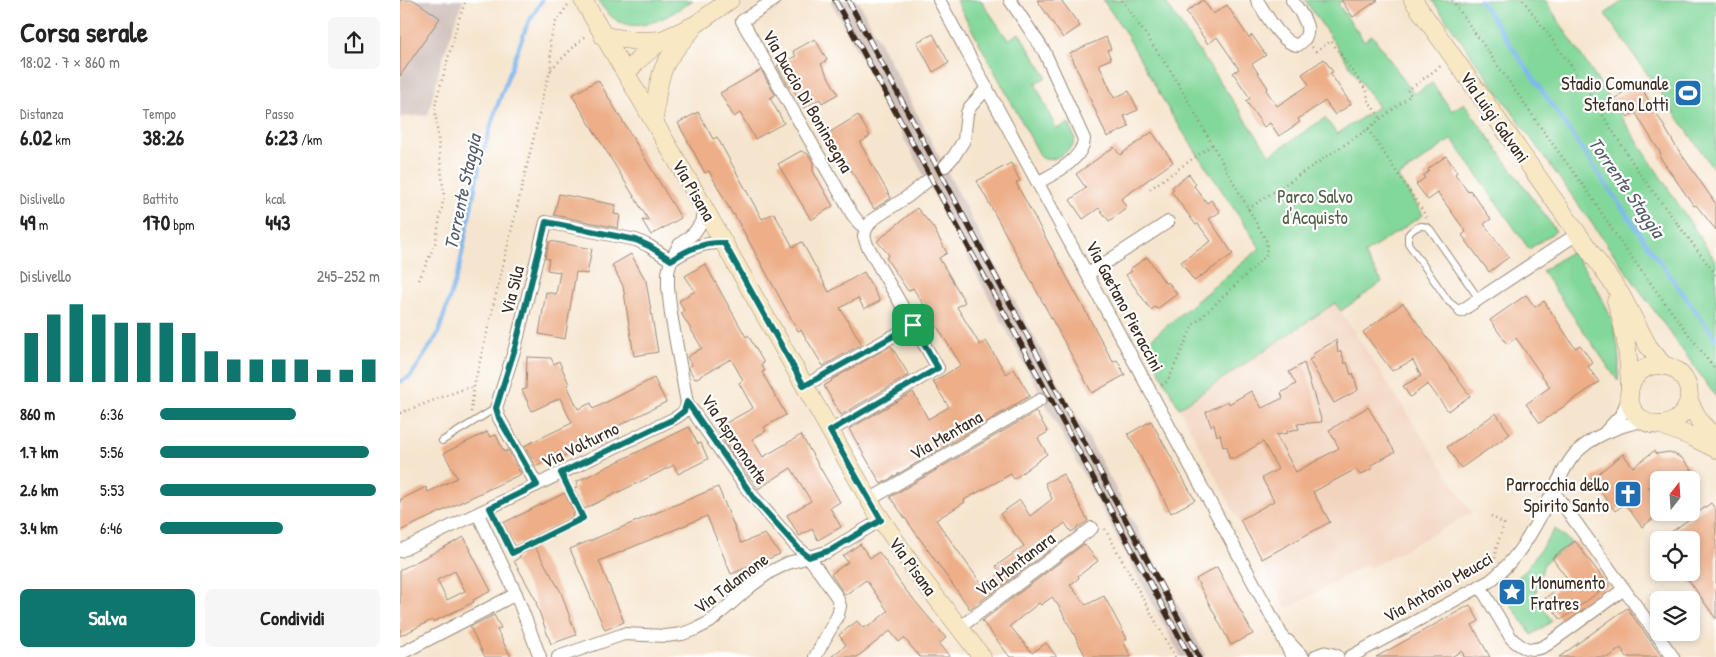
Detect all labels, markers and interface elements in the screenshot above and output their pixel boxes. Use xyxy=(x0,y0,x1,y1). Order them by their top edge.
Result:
text: Corsa serale xyxy=(20,13,148,51)
button: share xyxy=(328,17,380,69)
street label: Via Duccio Di Boninsegna xyxy=(757,25,859,177)
text: 18:02 · 7 × 860 m xyxy=(20,51,120,73)
street label: Via Luigi Galvani xyxy=(1454,66,1536,168)
place label: Stadio Comunale Stefano Lotti xyxy=(1561,71,1669,117)
sports icon: Stadio Comunale Stefano Lotti xyxy=(1673,78,1703,108)
text: Distanza xyxy=(20,104,63,123)
text: Tempo xyxy=(143,104,176,123)
text: Passo xyxy=(265,104,294,123)
text: 6.02 xyxy=(20,123,52,152)
text: 38:26 xyxy=(143,123,184,152)
text: 6:23 xyxy=(265,123,298,152)
text: km xyxy=(52,130,71,149)
text: /km xyxy=(298,130,322,149)
water label: Torrente Staggia xyxy=(437,130,487,252)
water label: Torrente Staggia xyxy=(1583,132,1673,245)
street label: Via Pisana xyxy=(666,155,722,225)
park label: Parco Salvo d'Acquisto xyxy=(1277,184,1353,230)
text: Dislivello xyxy=(20,189,65,208)
text: Battito xyxy=(143,189,178,208)
text: kcal xyxy=(265,189,286,208)
text: 49 xyxy=(20,208,36,237)
text: 170 xyxy=(143,208,170,237)
text: 443 xyxy=(265,208,291,237)
text: m xyxy=(36,215,48,234)
text: bpm xyxy=(170,215,195,234)
street label: Via Gaetano Pieraccini xyxy=(1080,236,1170,376)
street label: Via Sila xyxy=(494,263,530,317)
text: Dislivello xyxy=(20,265,71,287)
text: 245–252 m xyxy=(317,265,380,287)
pin xyxy=(892,304,934,346)
icon: arrive xyxy=(899,311,927,339)
street label: Via Aspromonte xyxy=(696,389,774,489)
text: 860 m xyxy=(20,403,55,425)
text: 6:36 xyxy=(100,403,124,425)
street label: Via Mentana xyxy=(905,404,987,466)
street label: Via Volturno xyxy=(537,416,623,474)
text: 1.7 km xyxy=(20,441,58,463)
text: 5:56 xyxy=(100,441,124,463)
north arrow xyxy=(1650,471,1700,521)
map controls xyxy=(1650,471,1700,641)
place label: Parrocchia dello Spirito Santo xyxy=(1506,472,1609,518)
text: 2.6 km xyxy=(20,479,59,501)
text: 5:53 xyxy=(100,479,124,501)
church icon: Parrocchia dello Spirito Santo xyxy=(1613,479,1643,509)
text: 3.4 km xyxy=(20,517,58,539)
text: 6:46 xyxy=(100,517,122,539)
street label: Via Montanara xyxy=(970,526,1060,602)
street label: Via Pisana xyxy=(883,531,943,601)
button: locate xyxy=(1650,531,1700,581)
street label: Via Antonio Meucci xyxy=(1379,546,1497,628)
street label: Via Talamone xyxy=(689,547,773,619)
place label: Monumento Fratres xyxy=(1530,570,1605,616)
place icon: Monumento Fratres xyxy=(1497,577,1527,607)
button: Salva xyxy=(20,589,195,647)
button: Condividi xyxy=(205,589,380,647)
button: layers xyxy=(1650,591,1700,641)

